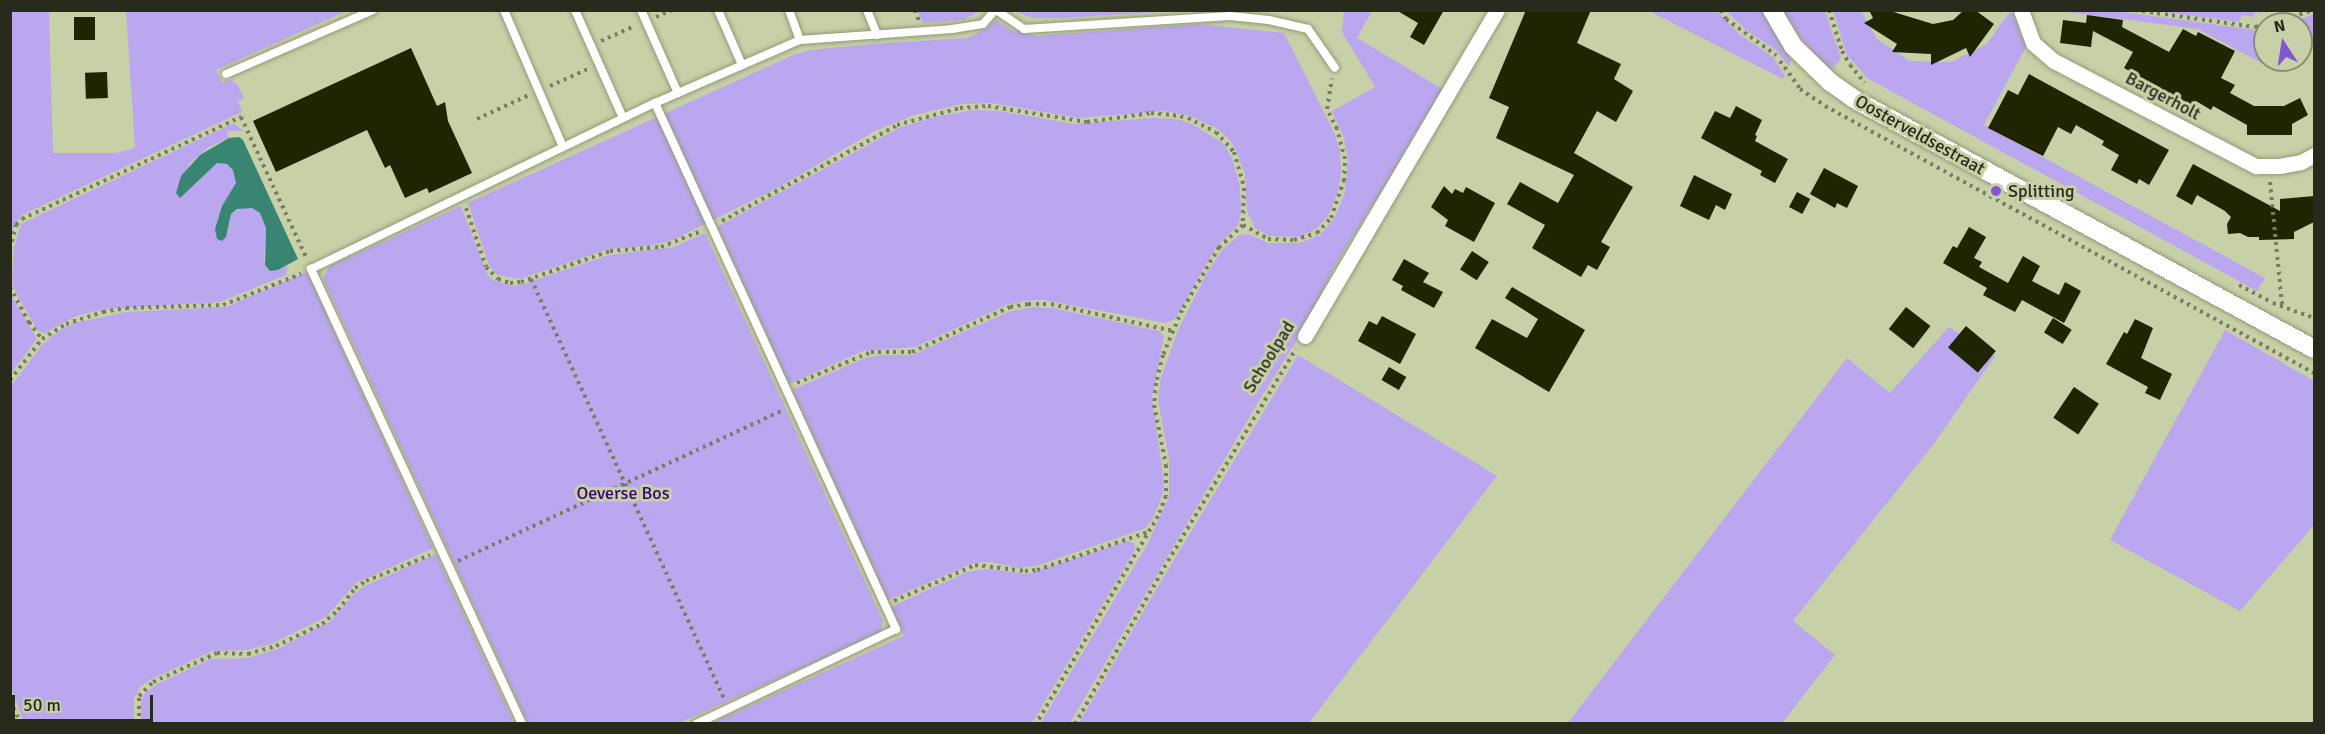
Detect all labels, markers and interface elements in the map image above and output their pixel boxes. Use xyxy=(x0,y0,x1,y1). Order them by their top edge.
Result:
north arrow xyxy=(2253,12,2313,72)
text: N xyxy=(2272,15,2287,37)
street label: Bargerholt xyxy=(2122,67,2204,125)
street label: Oosterveldsestraat xyxy=(1851,90,1989,180)
place label: Splitting xyxy=(2008,180,2074,202)
marker: Splitting xyxy=(1989,184,2003,198)
street label: Schoolpad xyxy=(1239,317,1299,397)
park label: Oeverse Bos xyxy=(576,482,670,504)
scale bar xyxy=(15,683,156,721)
text: 50 m xyxy=(23,694,61,716)

